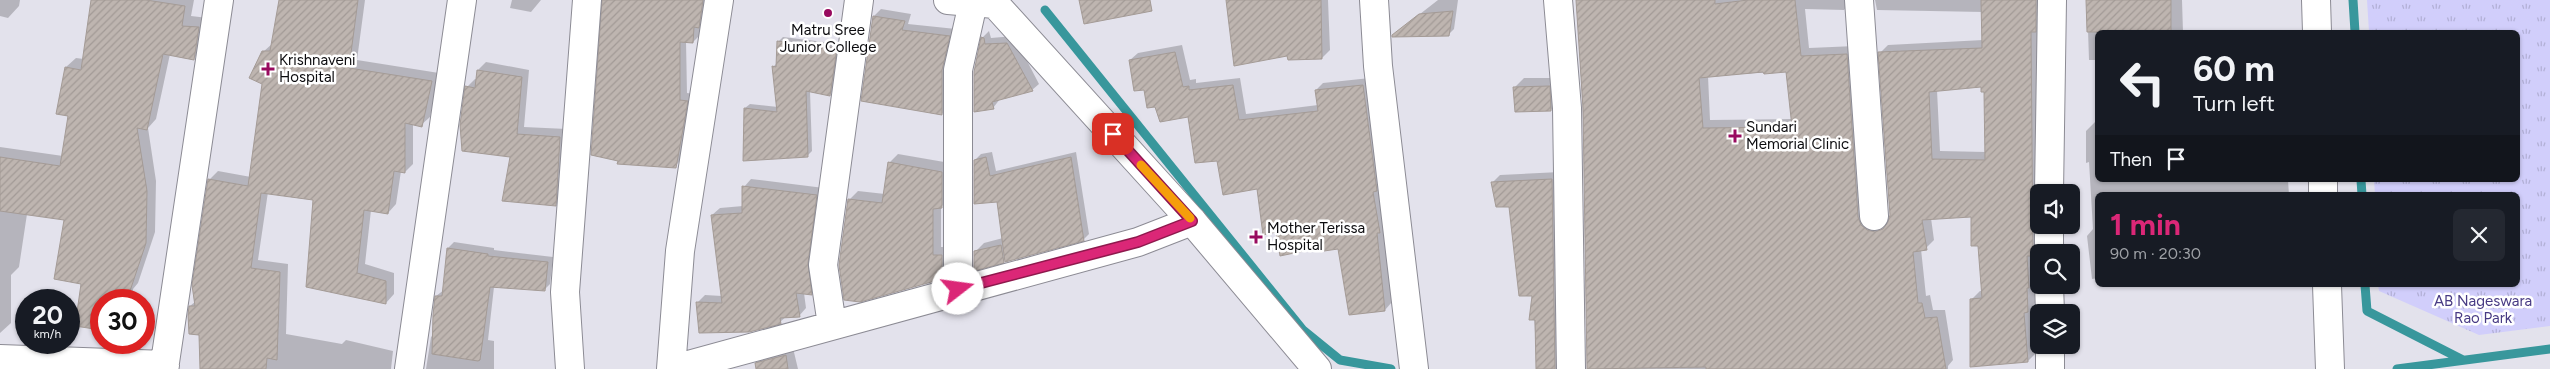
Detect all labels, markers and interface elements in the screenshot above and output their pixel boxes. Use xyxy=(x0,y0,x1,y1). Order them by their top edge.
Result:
marker: Matru Sree Junior College xyxy=(822,7,834,19)
place label: Matru Sree Junior College xyxy=(780,21,876,56)
text: 60 m xyxy=(2193,48,2275,90)
icon: left xyxy=(2110,50,2175,115)
place label: Krishnaveni Hospital xyxy=(279,51,356,86)
marker: Krishnaveni Hospital xyxy=(261,62,275,76)
text: Turn left xyxy=(2193,90,2275,117)
pin xyxy=(1092,113,1134,155)
place label: Sundari Memorial Clinic xyxy=(1746,118,1849,153)
icon: arrive xyxy=(1099,120,1127,148)
marker: Sundari Memorial Clinic xyxy=(1728,129,1742,143)
icon: arrive xyxy=(2162,145,2190,173)
text: Then xyxy=(2110,148,2152,171)
map controls xyxy=(2030,184,2080,354)
button: sound xyxy=(2030,184,2080,234)
text: 1 min xyxy=(2110,206,2181,243)
button: close xyxy=(2453,209,2505,261)
place label: Mother Terissa Hospital xyxy=(1267,219,1365,254)
marker: Mother Terissa Hospital xyxy=(1249,230,1263,244)
button: search xyxy=(2030,244,2080,294)
text: 90 m · 20:30 xyxy=(2110,244,2201,263)
position arrow xyxy=(931,262,983,314)
speed limit sign: 30 xyxy=(90,289,155,354)
park label: AB Nageswara Rao Park xyxy=(2434,292,2532,327)
text: 20 xyxy=(32,300,63,330)
button: layers xyxy=(2030,304,2080,354)
text: km/h xyxy=(34,327,61,341)

